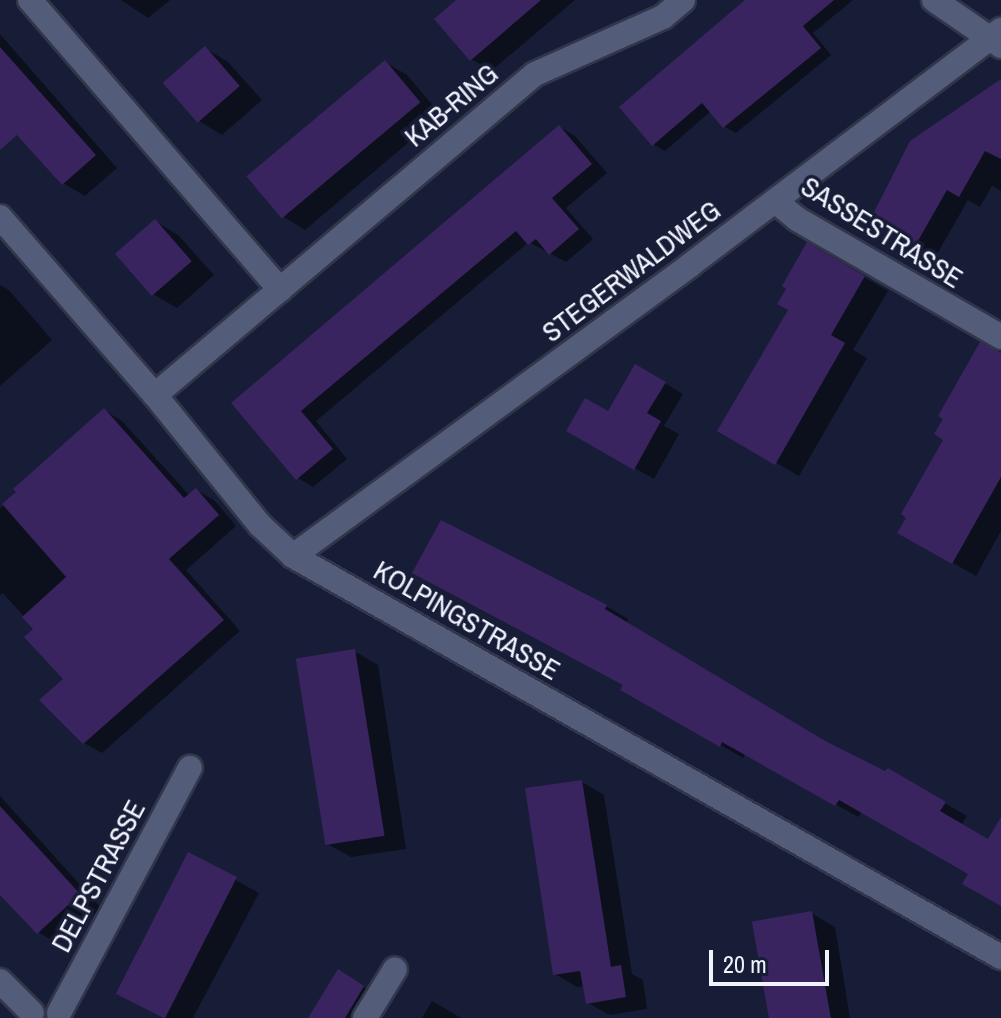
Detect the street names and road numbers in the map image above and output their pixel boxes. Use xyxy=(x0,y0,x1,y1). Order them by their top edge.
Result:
street label: KAB-RING xyxy=(398,56,504,154)
street label: SASSESTRASSE xyxy=(795,169,969,295)
street label: STEGERWALDWEG xyxy=(535,193,727,349)
street label: KOLPINGSTRASSE xyxy=(368,553,566,687)
street label: DELPSTRASSE xyxy=(44,794,152,958)

